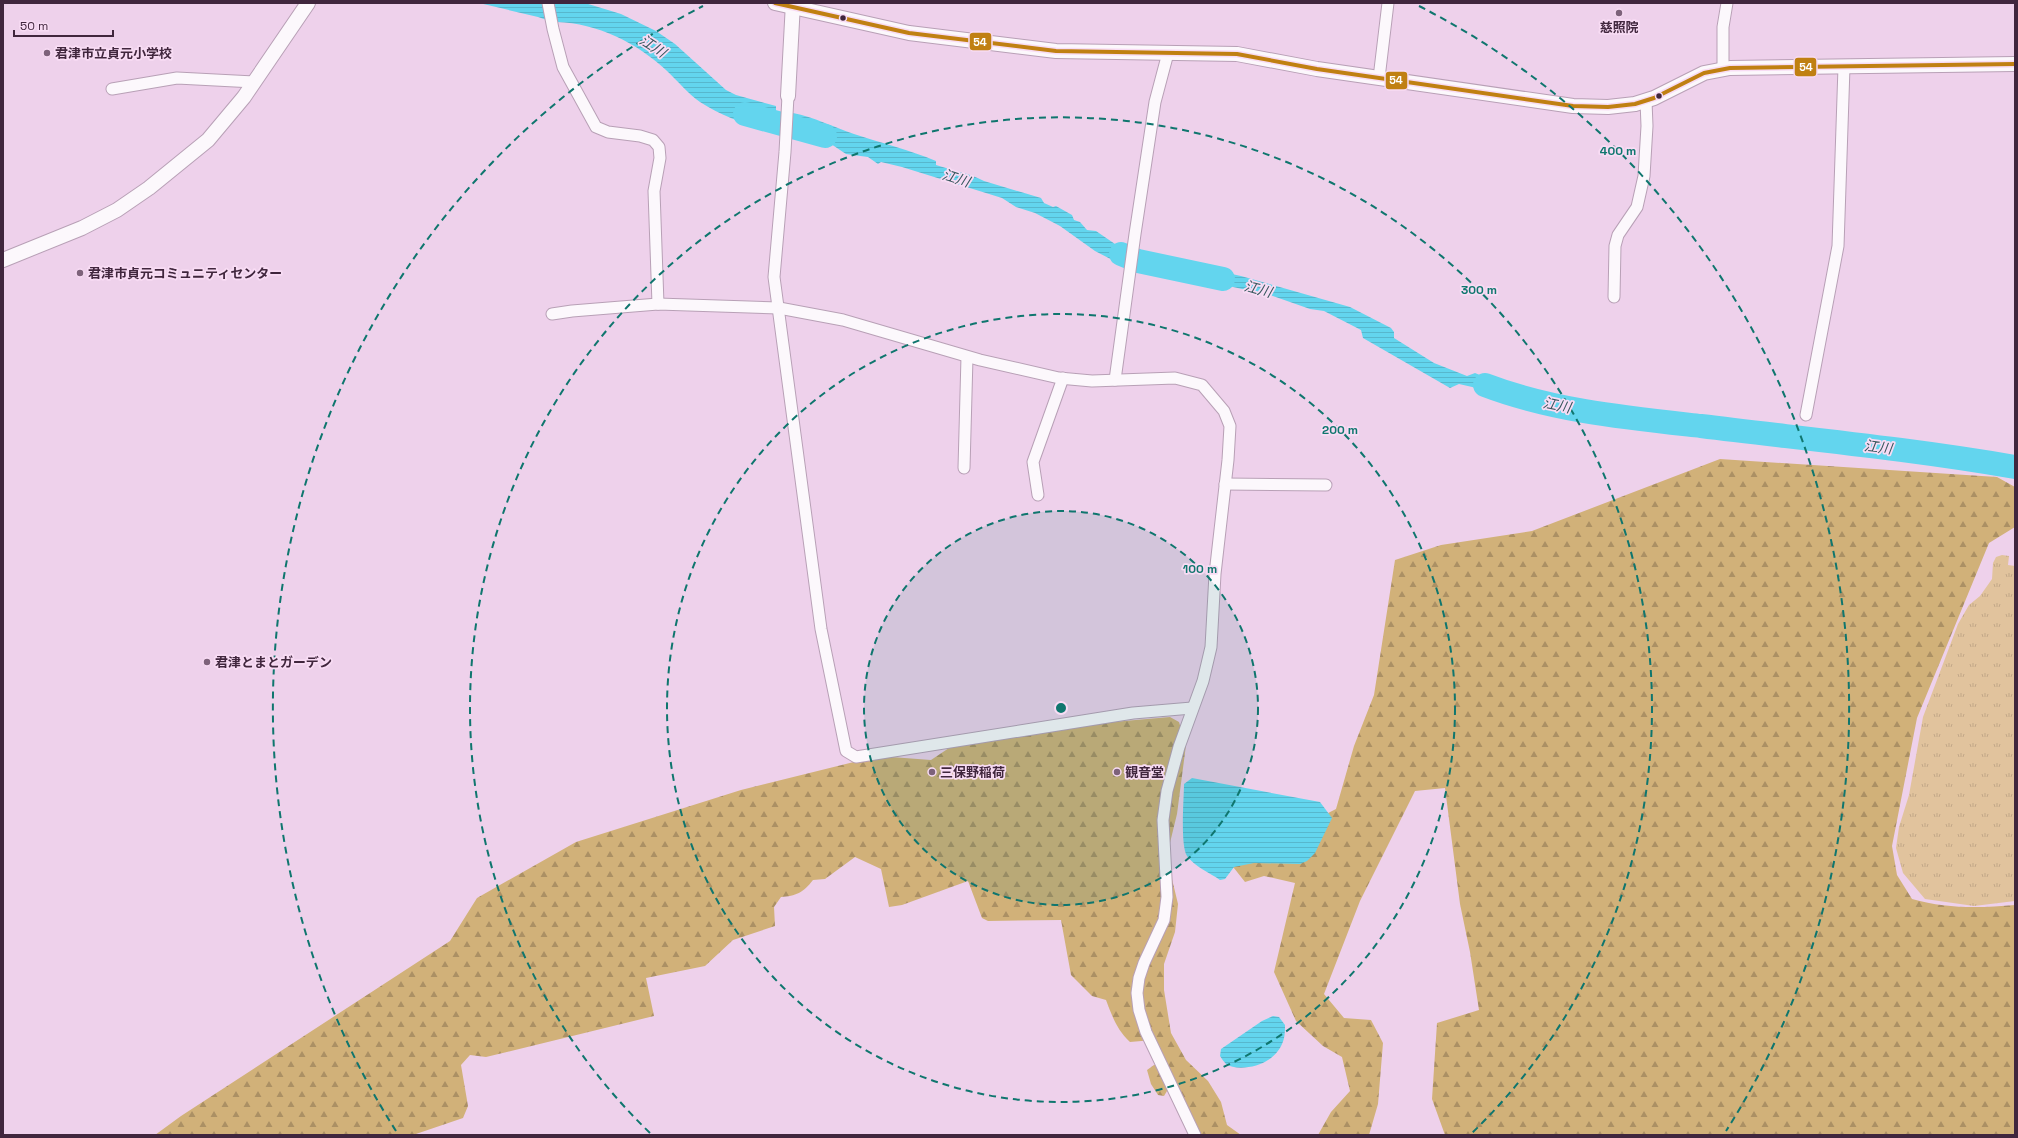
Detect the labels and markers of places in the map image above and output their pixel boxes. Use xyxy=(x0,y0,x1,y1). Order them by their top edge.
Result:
marker: 慈照院 xyxy=(1614,8,1624,18)
unlabelled marker xyxy=(838,13,848,23)
place label: 慈照院 xyxy=(1599,19,1639,36)
place label: 君津市立貞元小学校 xyxy=(55,45,172,62)
marker: 君津市立貞元小学校 xyxy=(42,48,52,58)
unlabelled marker xyxy=(1654,91,1664,101)
place label: 君津市貞元コミュニティセンター xyxy=(88,265,282,282)
marker: 君津市貞元コミュニティセンター xyxy=(75,268,85,278)
place label: 君津とまとガーデン xyxy=(215,654,332,671)
marker: 君津とまとガーデン xyxy=(202,657,212,667)
centre of rings xyxy=(1054,701,1068,715)
place label: 三保野稲荷 xyxy=(940,764,1005,781)
place label: 観音堂 xyxy=(1125,764,1164,781)
marker: 三保野稲荷 xyxy=(927,767,937,777)
marker: 観音堂 xyxy=(1112,767,1122,777)

